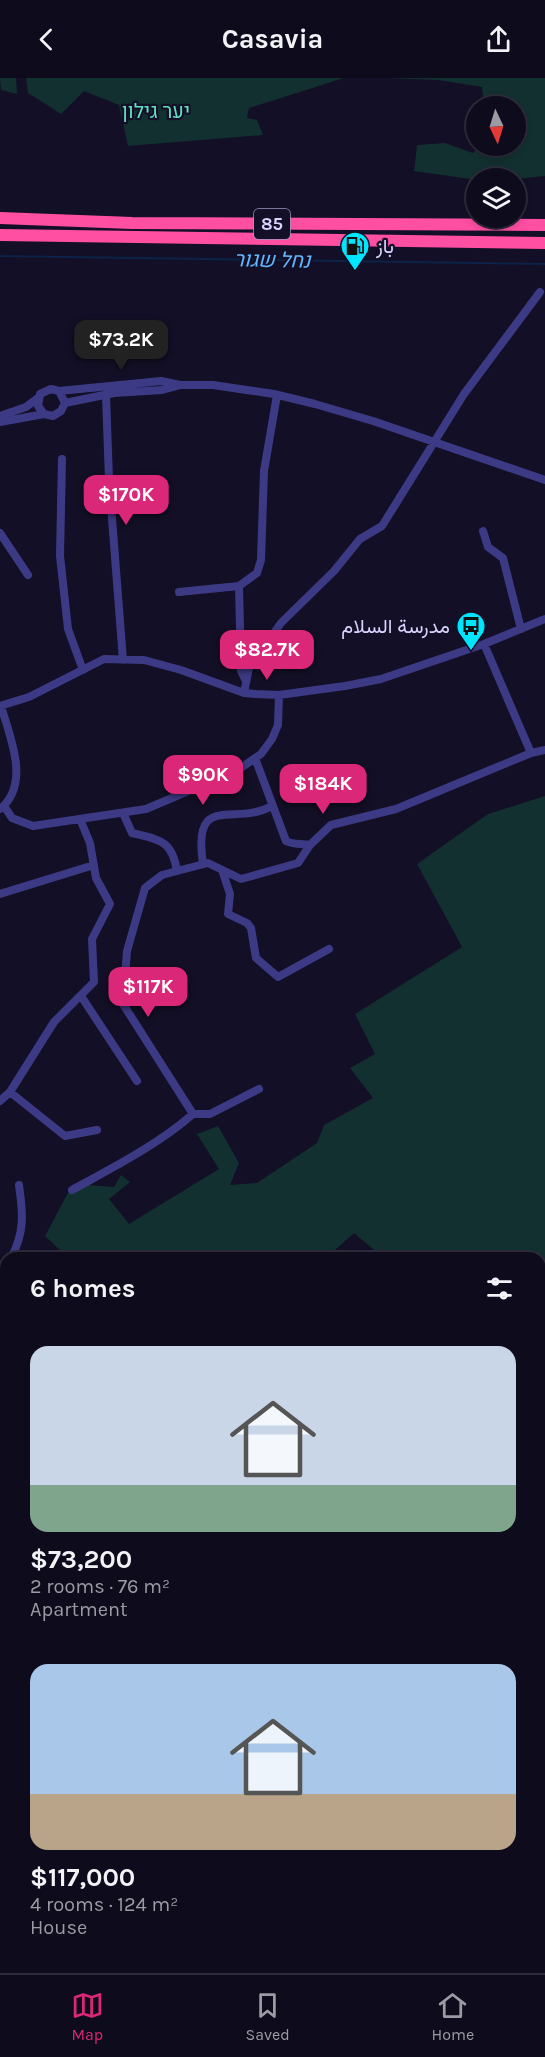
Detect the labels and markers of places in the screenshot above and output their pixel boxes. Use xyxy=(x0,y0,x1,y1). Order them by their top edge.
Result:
fuel station icon: باز xyxy=(339,230,371,272)
place label: باز xyxy=(375,235,394,259)
pin: $73.2K xyxy=(72,320,170,371)
pin: $170K xyxy=(84,475,168,526)
bus stop icon: مدرسة السلام xyxy=(455,610,487,652)
place label: مدرسة السلام xyxy=(341,615,450,639)
pin: $82.7K xyxy=(218,630,316,681)
pin: $90K xyxy=(167,755,239,806)
pin: $184K xyxy=(281,764,365,815)
pin: $117K xyxy=(106,967,190,1018)

